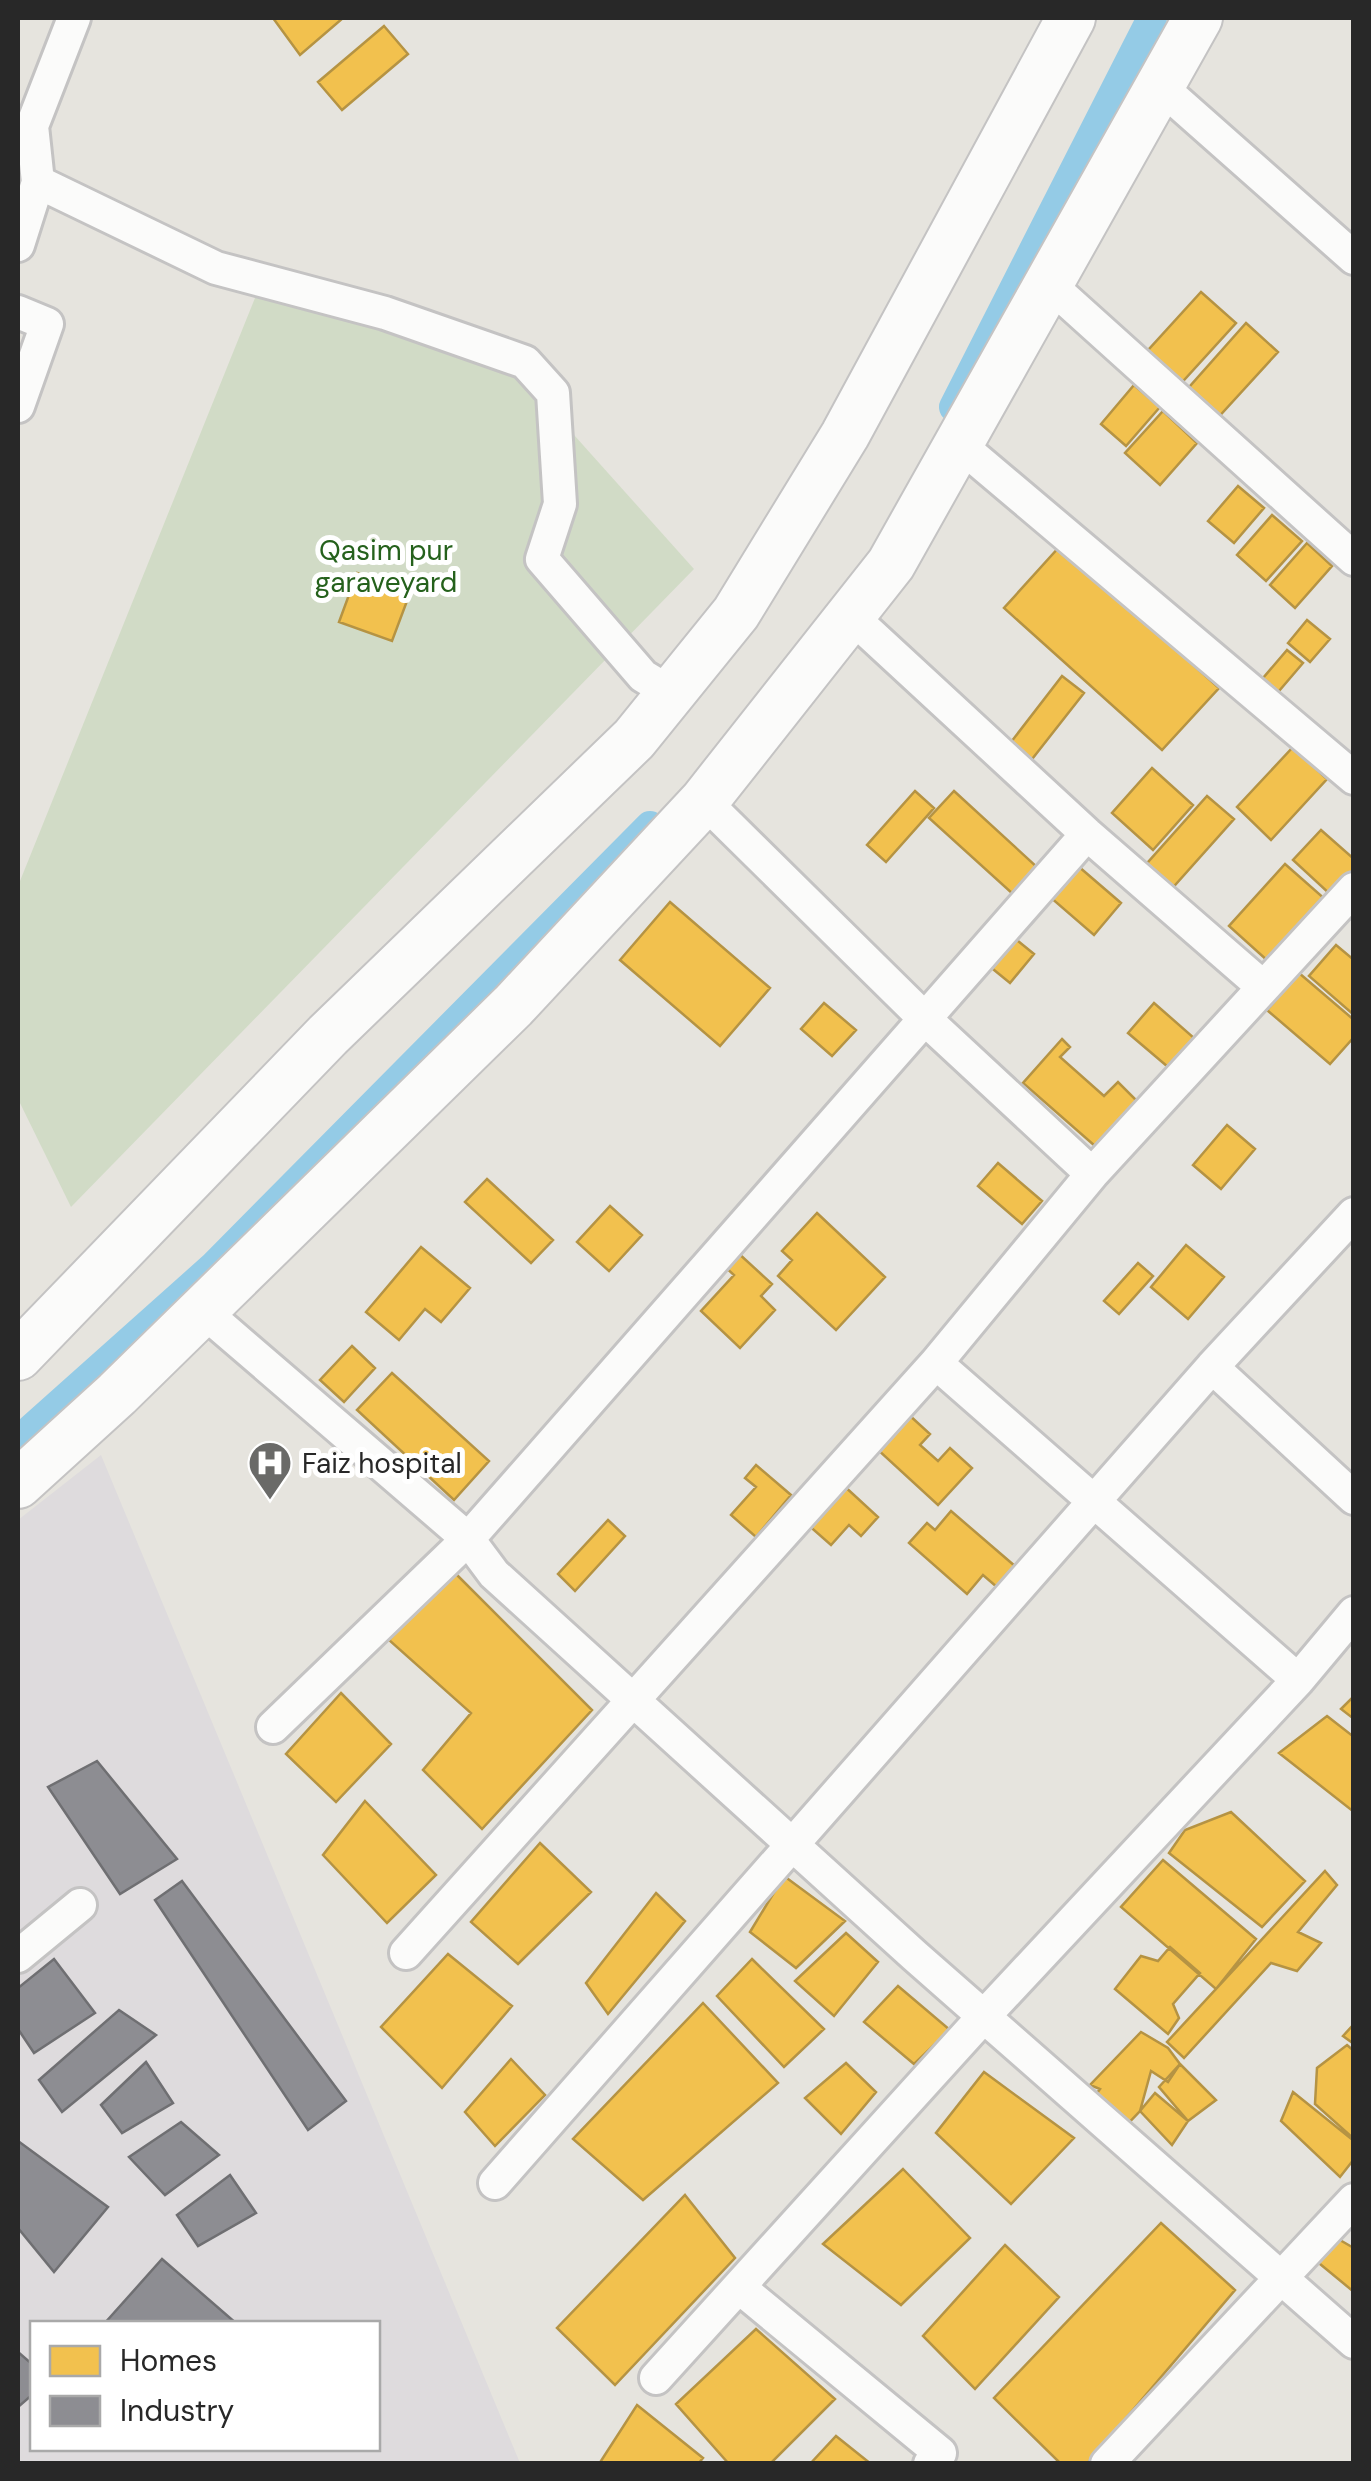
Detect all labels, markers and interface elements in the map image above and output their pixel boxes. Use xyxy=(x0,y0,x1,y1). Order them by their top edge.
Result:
park label: Qasim pur garaveyard xyxy=(315,532,457,601)
hospital icon: Faiz hospital xyxy=(247,1440,293,1501)
place label: Faiz hospital xyxy=(302,1445,462,1482)
legend xyxy=(30,2321,380,2451)
text: Homes xyxy=(120,2341,217,2380)
text: Industry xyxy=(120,2391,234,2430)

